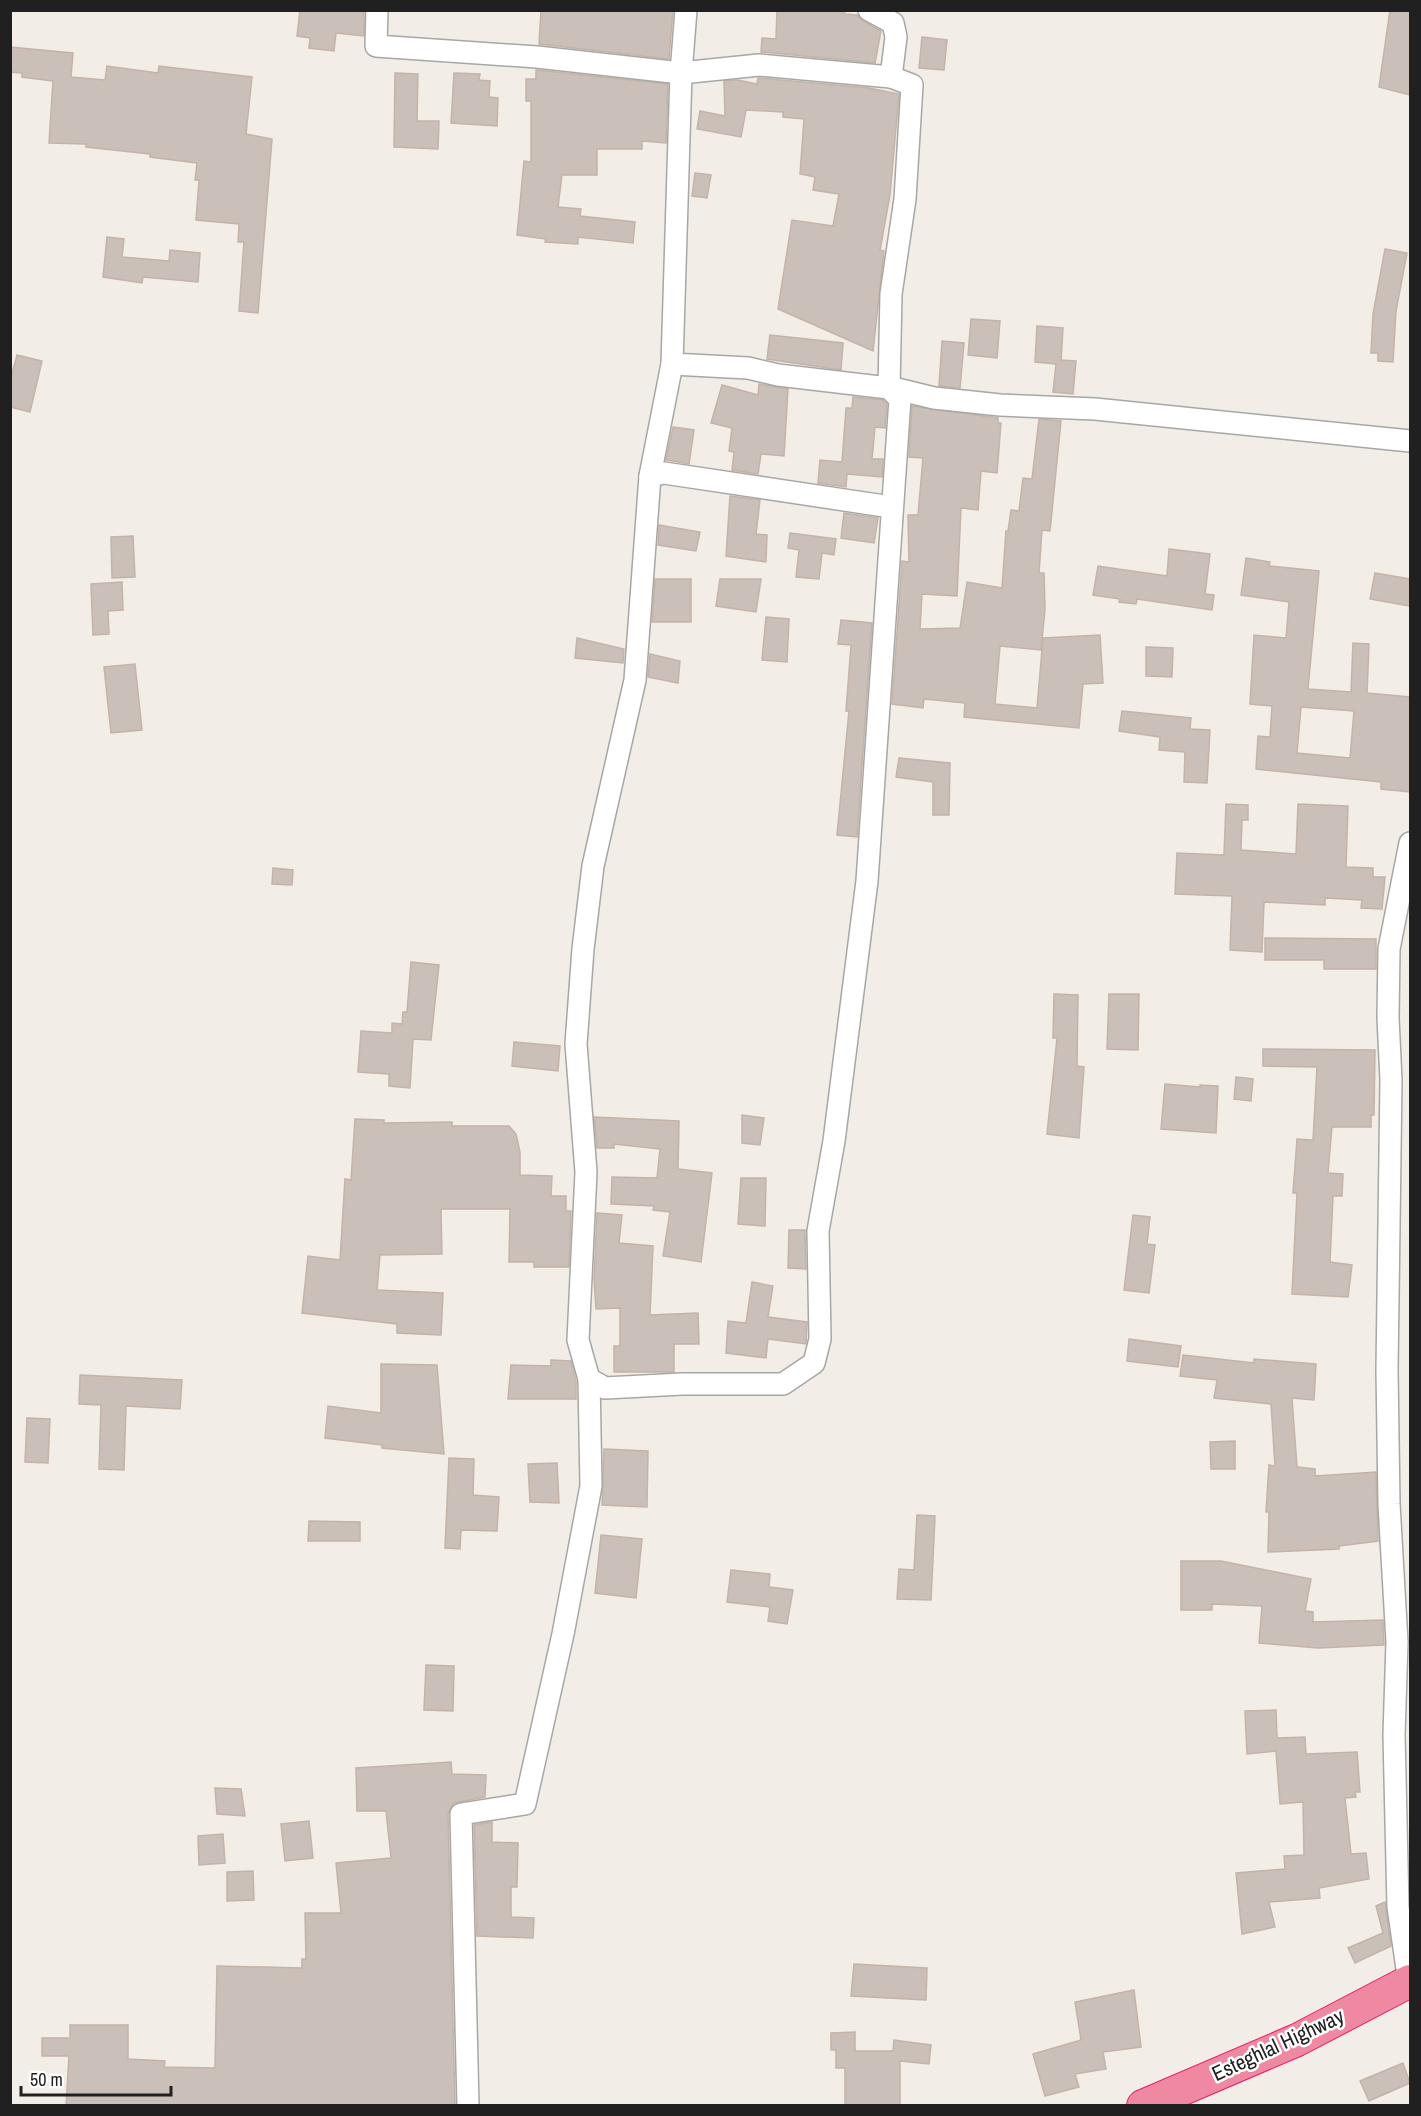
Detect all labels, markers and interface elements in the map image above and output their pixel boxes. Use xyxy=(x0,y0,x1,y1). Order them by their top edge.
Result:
street label: Esteghlal Highway xyxy=(1207,2001,1349,2088)
scale bar xyxy=(21,2059,171,2097)
text: 50 m xyxy=(30,2067,63,2092)

